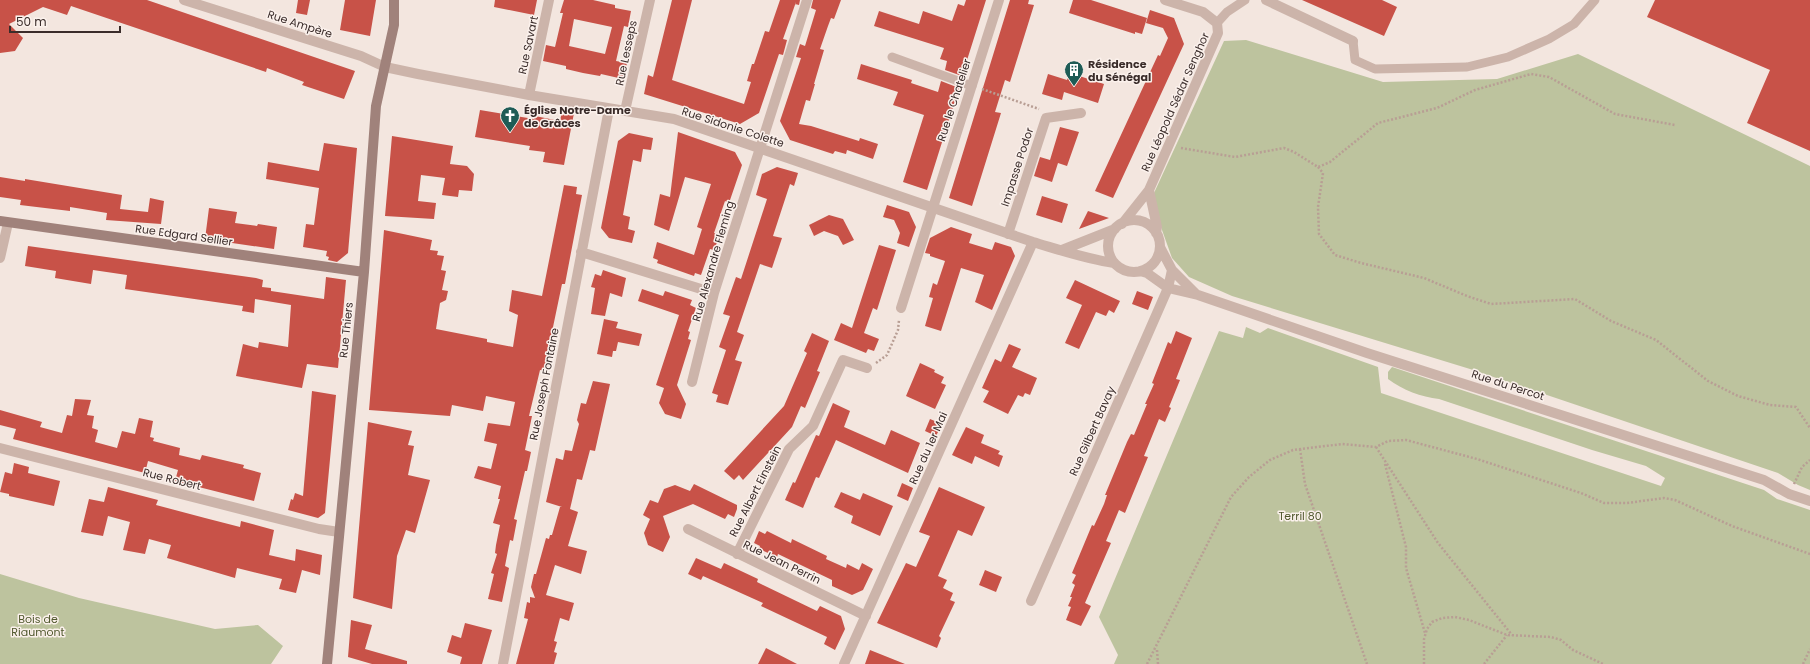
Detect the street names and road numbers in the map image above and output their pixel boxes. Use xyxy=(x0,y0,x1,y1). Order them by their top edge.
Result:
street label: Rue Ampère xyxy=(265,6,335,42)
street label: Rue Savart xyxy=(514,14,542,76)
street label: Rue Lesseps xyxy=(611,19,641,87)
street label: Rue Léopold Sédar Senghor xyxy=(1137,30,1213,174)
street label: Rue le Chatelier xyxy=(933,57,975,143)
street label: Rue Sidonie Colette xyxy=(680,103,786,151)
street label: Impasse Podor xyxy=(997,125,1037,209)
street label: Rue Alexandre Fleming xyxy=(688,199,738,323)
street label: Rue Edgard Sellier xyxy=(134,220,234,250)
street label: Rue Thiers xyxy=(335,301,357,359)
street label: Rue Joseph Fontaine xyxy=(525,326,563,441)
street label: Rue du Percot xyxy=(1469,366,1547,404)
street label: Rue Gilbert Bavay xyxy=(1065,383,1119,478)
street label: Rue du 1er Mai xyxy=(905,409,951,487)
street label: Rue Albert Einstein xyxy=(725,443,785,539)
street label: Rue Robert xyxy=(141,464,203,494)
street label: Rue Jean Perrin xyxy=(740,536,824,588)

